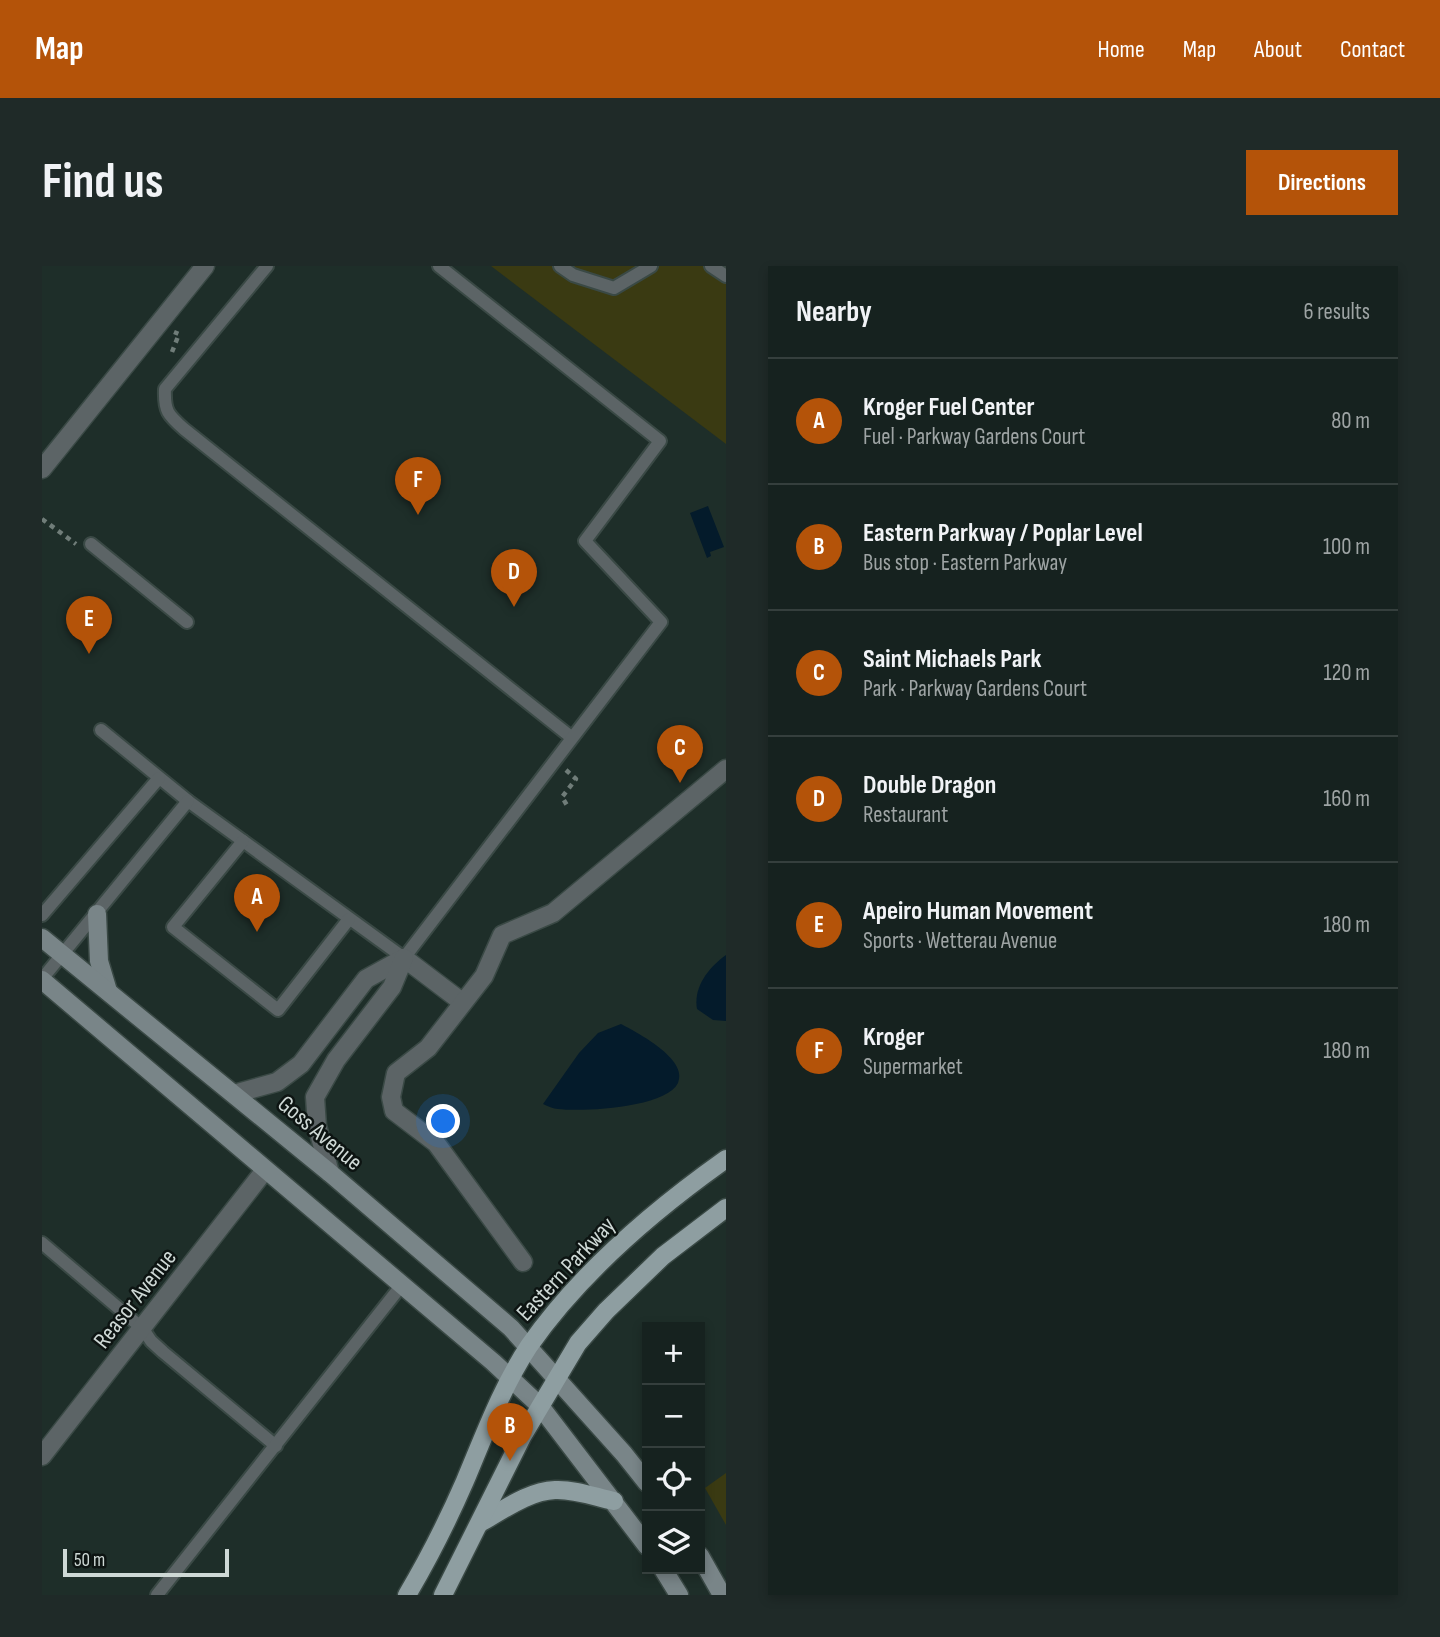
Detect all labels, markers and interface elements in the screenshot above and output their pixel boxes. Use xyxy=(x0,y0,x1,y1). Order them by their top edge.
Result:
text: Map xyxy=(35,29,84,69)
text: Home xyxy=(1097,35,1145,64)
text: Map xyxy=(1183,35,1216,64)
text: About xyxy=(1254,35,1302,64)
text: Contact xyxy=(1340,35,1405,64)
button: Directions xyxy=(1246,150,1398,215)
text: Find us xyxy=(42,153,164,212)
text: Nearby xyxy=(796,294,872,330)
text: 6 results xyxy=(1304,298,1370,326)
text: Kroger Fuel Center xyxy=(863,392,1035,423)
text: A xyxy=(814,407,824,435)
text: 80 m xyxy=(1331,407,1370,435)
text: Fuel · Parkway Gardens Court xyxy=(863,423,1085,451)
pin: F xyxy=(395,457,441,515)
text: Eastern Parkway / Poplar Level xyxy=(863,518,1143,549)
text: B xyxy=(814,533,824,561)
text: 100 m xyxy=(1323,533,1370,561)
pin: D xyxy=(491,549,537,607)
text: Bus stop · Eastern Parkway xyxy=(863,549,1067,577)
pin: E xyxy=(66,596,112,654)
text: Saint Michaels Park xyxy=(863,644,1041,675)
text: C xyxy=(813,659,825,687)
text: 120 m xyxy=(1324,659,1370,687)
text: Park · Parkway Gardens Court xyxy=(863,675,1087,703)
pin: C xyxy=(657,725,703,783)
text: Double Dragon xyxy=(863,770,996,801)
text: D xyxy=(813,785,825,813)
text: 160 m xyxy=(1323,785,1370,813)
text: Restaurant xyxy=(863,801,948,829)
pin: A xyxy=(234,874,280,932)
text: Apeiro Human Movement xyxy=(863,896,1093,927)
text: E xyxy=(814,911,824,939)
text: 180 m xyxy=(1323,911,1370,939)
text: Sports · Wetterau Avenue xyxy=(863,927,1057,955)
text: Kroger xyxy=(863,1022,925,1053)
text: F xyxy=(814,1037,824,1065)
text: 180 m xyxy=(1323,1037,1370,1065)
text: Supermarket xyxy=(863,1053,963,1081)
street label: Goss Avenue xyxy=(272,1089,368,1177)
your location xyxy=(426,1104,460,1138)
street label: Eastern Parkway xyxy=(510,1211,622,1327)
street label: Reasor Avenue xyxy=(87,1244,183,1354)
map controls xyxy=(642,1322,705,1574)
button: + xyxy=(642,1322,705,1385)
button: − xyxy=(642,1385,705,1448)
pin: B xyxy=(487,1403,533,1461)
button: locate xyxy=(642,1448,705,1511)
button: layers xyxy=(642,1511,705,1574)
scale bar xyxy=(63,1546,229,1578)
text: 50 m xyxy=(74,1549,105,1572)

